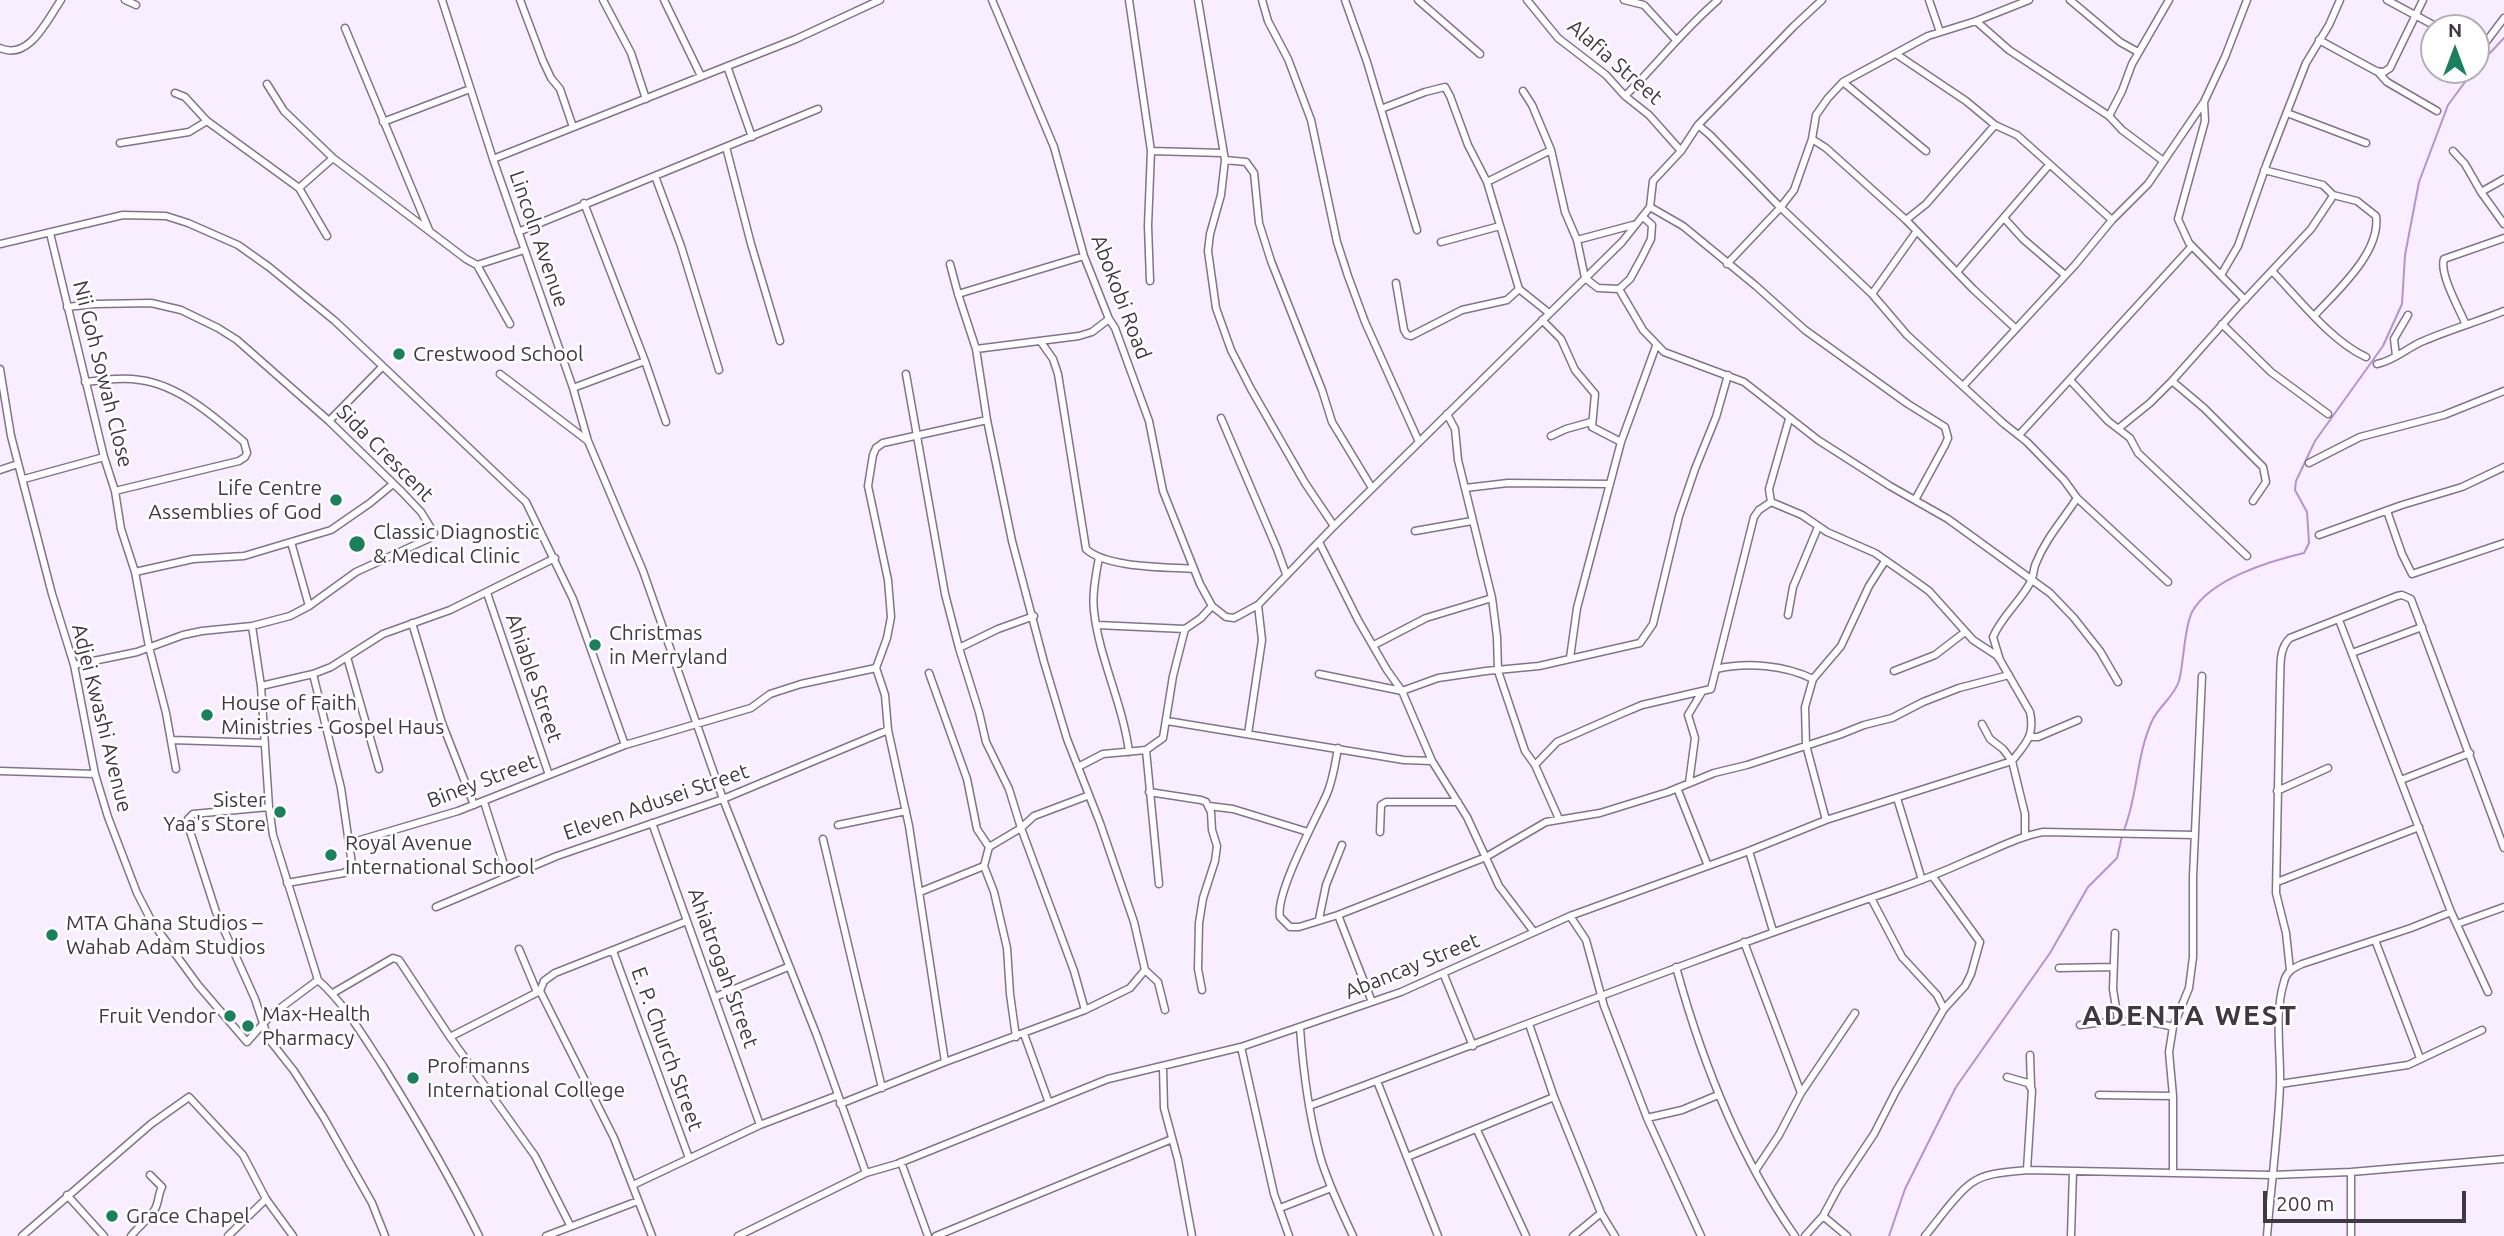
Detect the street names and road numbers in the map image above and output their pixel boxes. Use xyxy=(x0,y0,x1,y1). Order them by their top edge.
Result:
street label: Alafia Street xyxy=(1562,14,1668,110)
street label: Lincoln Avenue xyxy=(504,167,574,311)
street label: Abokobi Road xyxy=(1086,231,1156,363)
street label: Nii Goh Sowah Close xyxy=(68,278,138,470)
street label: Sida Crescent xyxy=(331,399,439,507)
street label: Ahiable Street xyxy=(500,610,568,746)
street label: Adjei Kwashi Avenue xyxy=(66,621,138,815)
street label: Biney Street xyxy=(424,749,540,813)
street label: Eleven Adusei Street xyxy=(560,758,752,846)
street label: Ahiatrogah Street xyxy=(682,885,764,1051)
street label: Abancay Street xyxy=(1341,928,1483,1004)
street label: E. P. Church Street xyxy=(626,964,708,1134)

